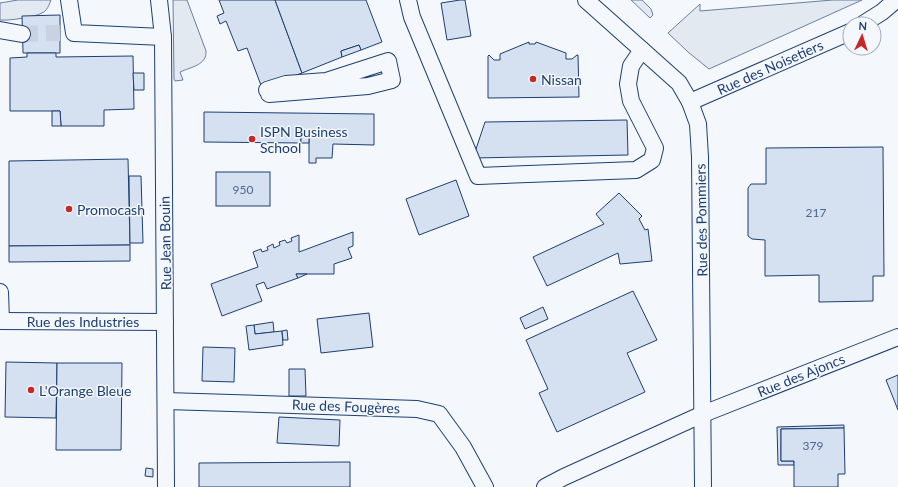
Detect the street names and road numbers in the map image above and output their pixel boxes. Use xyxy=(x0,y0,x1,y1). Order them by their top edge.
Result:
street label: Rue des Noisetiers xyxy=(714,36,826,98)
street label: Rue des Pommiers xyxy=(692,163,710,277)
street label: Rue Jean Bouin xyxy=(156,196,174,290)
street label: Rue des Industries xyxy=(27,313,139,330)
street label: Rue des Ajoncs xyxy=(755,350,847,400)
street label: Rue des Fougères xyxy=(292,396,400,416)

